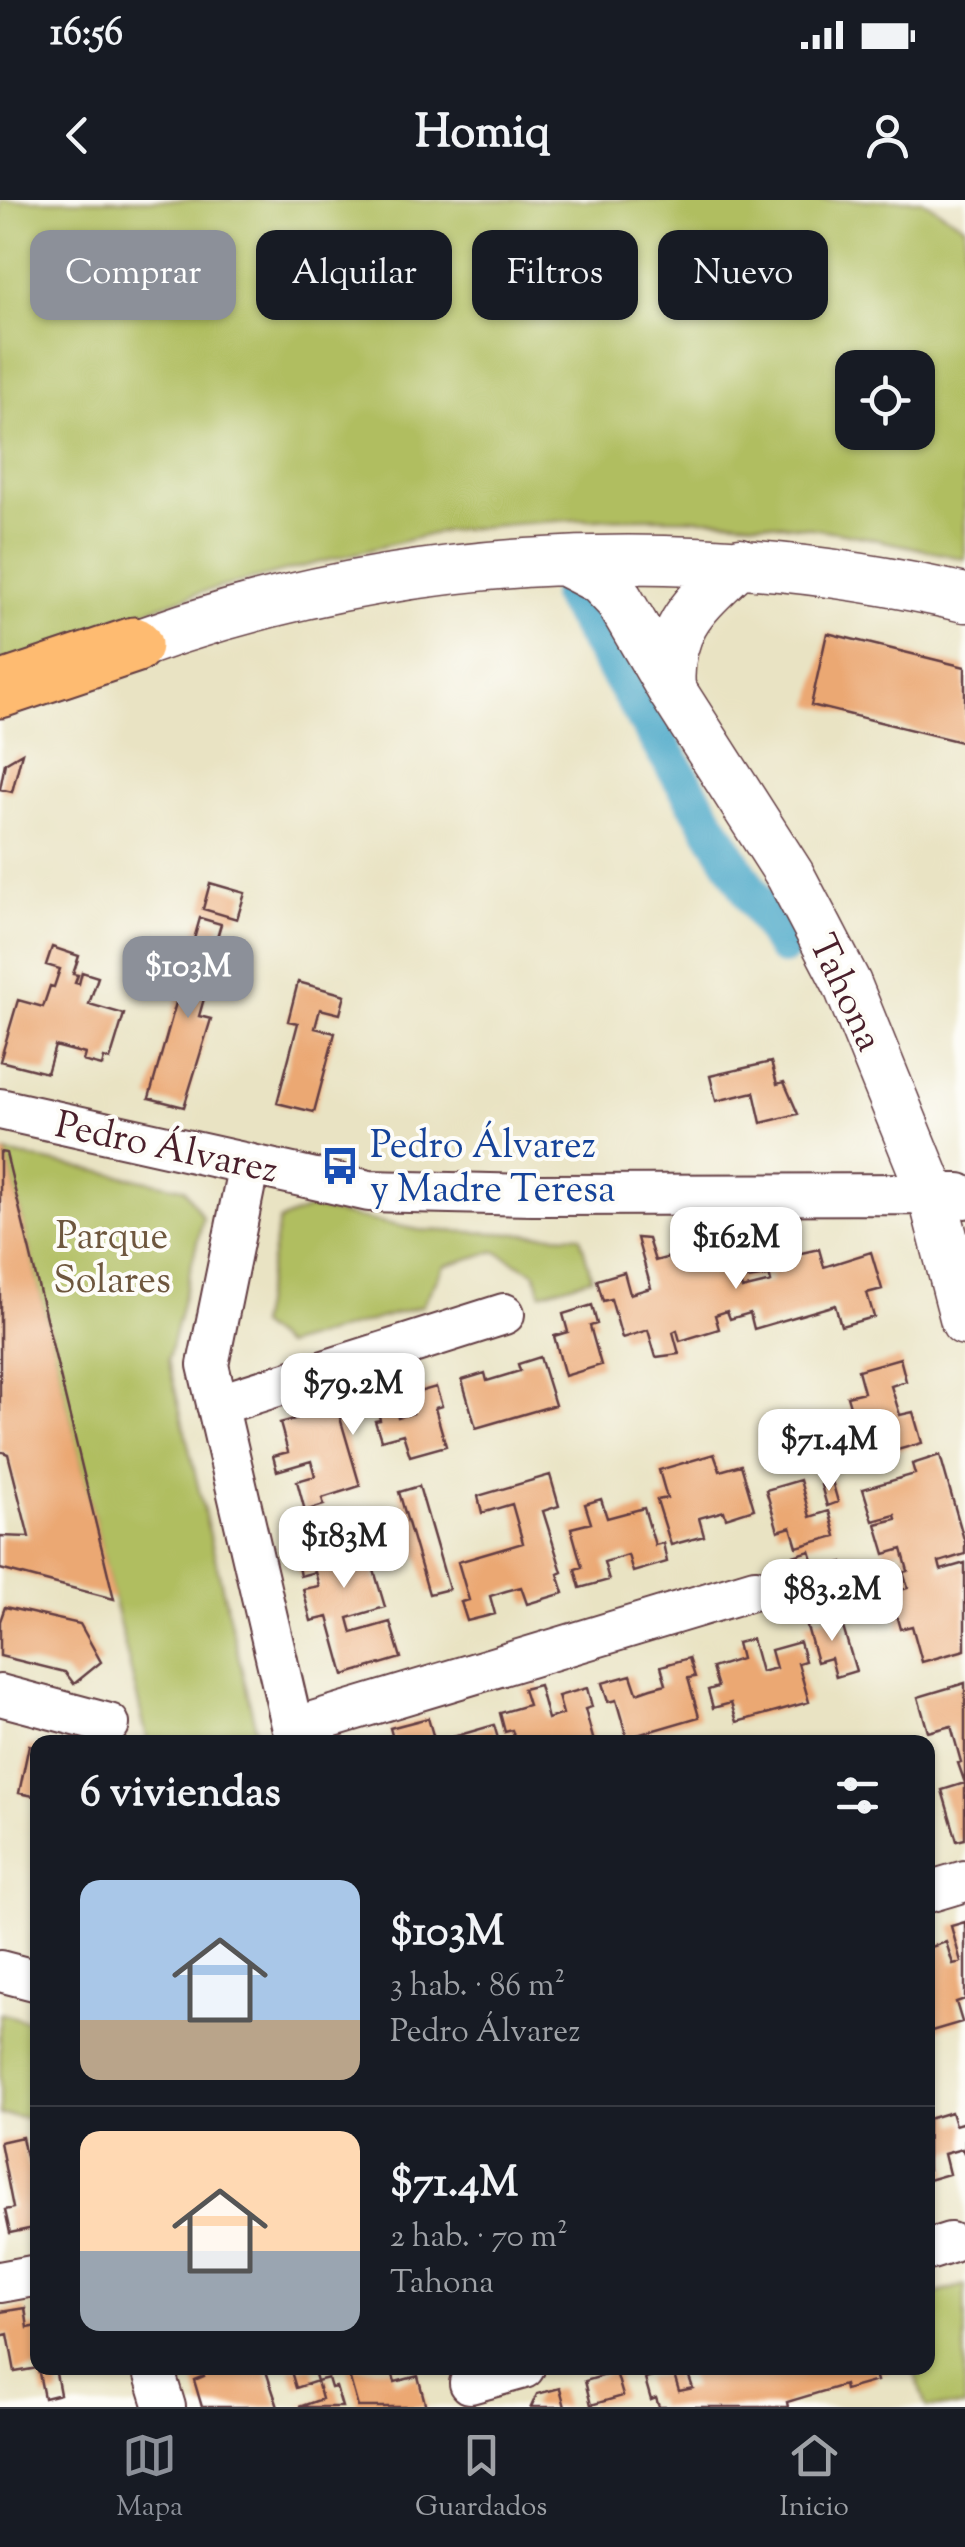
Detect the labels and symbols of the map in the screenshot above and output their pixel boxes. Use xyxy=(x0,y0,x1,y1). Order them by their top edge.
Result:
street label: Tahona xyxy=(793,926,894,1061)
pin: $103M xyxy=(118,936,258,1021)
street label: Pedro Álvarez xyxy=(50,1099,283,1200)
place label: Pedro Álvarez y Madre Teresa xyxy=(370,1120,616,1219)
bus stop icon: Pedro Álvarez y Madre Teresa xyxy=(319,1145,361,1187)
pin: $162M xyxy=(666,1207,806,1292)
park label: Parque Solares xyxy=(53,1212,171,1310)
pin: $79.2M xyxy=(272,1353,434,1438)
pin: $71.4M xyxy=(748,1409,910,1494)
pin: $183M xyxy=(274,1506,414,1591)
pin: $83.2M xyxy=(751,1559,913,1644)

